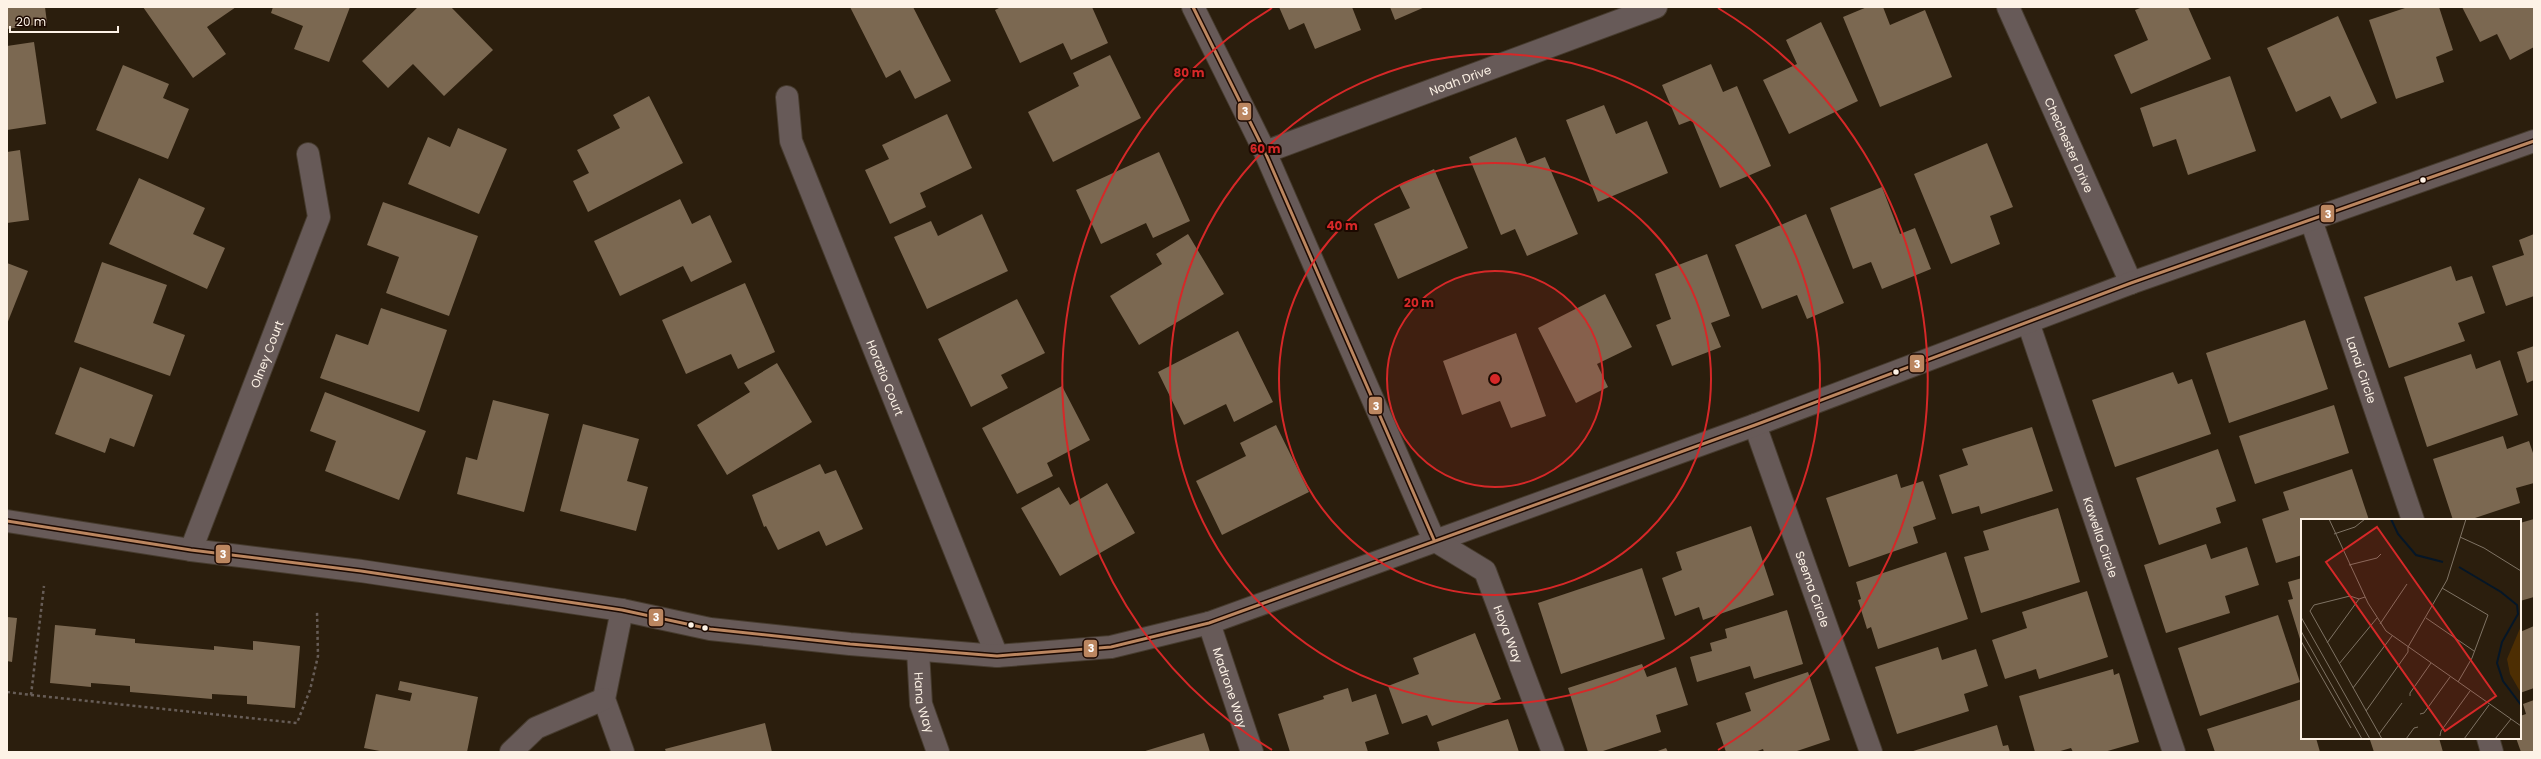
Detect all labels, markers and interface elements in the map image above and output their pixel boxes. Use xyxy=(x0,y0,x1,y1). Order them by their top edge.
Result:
scale bar xyxy=(10,8,118,34)
text: 20 m xyxy=(16,13,46,30)
street label: Noah Drive xyxy=(1426,60,1494,99)
text: 80 m xyxy=(1174,64,1205,81)
street label: Chechester Drive xyxy=(2041,95,2098,195)
line badge: 3 xyxy=(1237,102,1252,121)
text: 3 xyxy=(1242,103,1249,119)
text: 60 m xyxy=(1250,140,1281,157)
unlabelled marker xyxy=(2418,175,2428,185)
line badge: 3 xyxy=(2320,204,2335,223)
text: 3 xyxy=(2325,206,2332,222)
text: 40 m xyxy=(1326,217,1358,234)
text: 20 m xyxy=(1404,294,1434,311)
street label: Olney Court xyxy=(246,318,287,390)
street label: Lanai Circle xyxy=(2343,334,2381,405)
street label: Horatio Court xyxy=(863,337,908,418)
line badge: 3 xyxy=(1909,354,1925,373)
text: 3 xyxy=(1914,356,1921,372)
unlabelled marker xyxy=(1891,367,1901,377)
centre of rings xyxy=(1488,372,1502,386)
line badge: 3 xyxy=(1368,396,1383,415)
text: 3 xyxy=(1373,398,1380,414)
street label: Kawella Circle xyxy=(2079,494,2123,580)
inset map xyxy=(2301,519,2521,739)
line badge: 3 xyxy=(215,544,231,564)
text: 3 xyxy=(220,546,227,562)
street label: Seema Circle xyxy=(1792,548,1835,630)
street label: Hoya Way xyxy=(1490,603,1527,666)
line badge: 3 xyxy=(648,608,664,627)
text: 3 xyxy=(653,609,660,625)
unlabelled marker xyxy=(686,620,696,630)
unlabelled marker xyxy=(700,623,710,633)
line badge: 3 xyxy=(1083,639,1098,658)
text: 3 xyxy=(1088,640,1095,656)
street label: Madrone Way xyxy=(1209,645,1252,730)
street label: Hana Way xyxy=(911,671,939,735)

